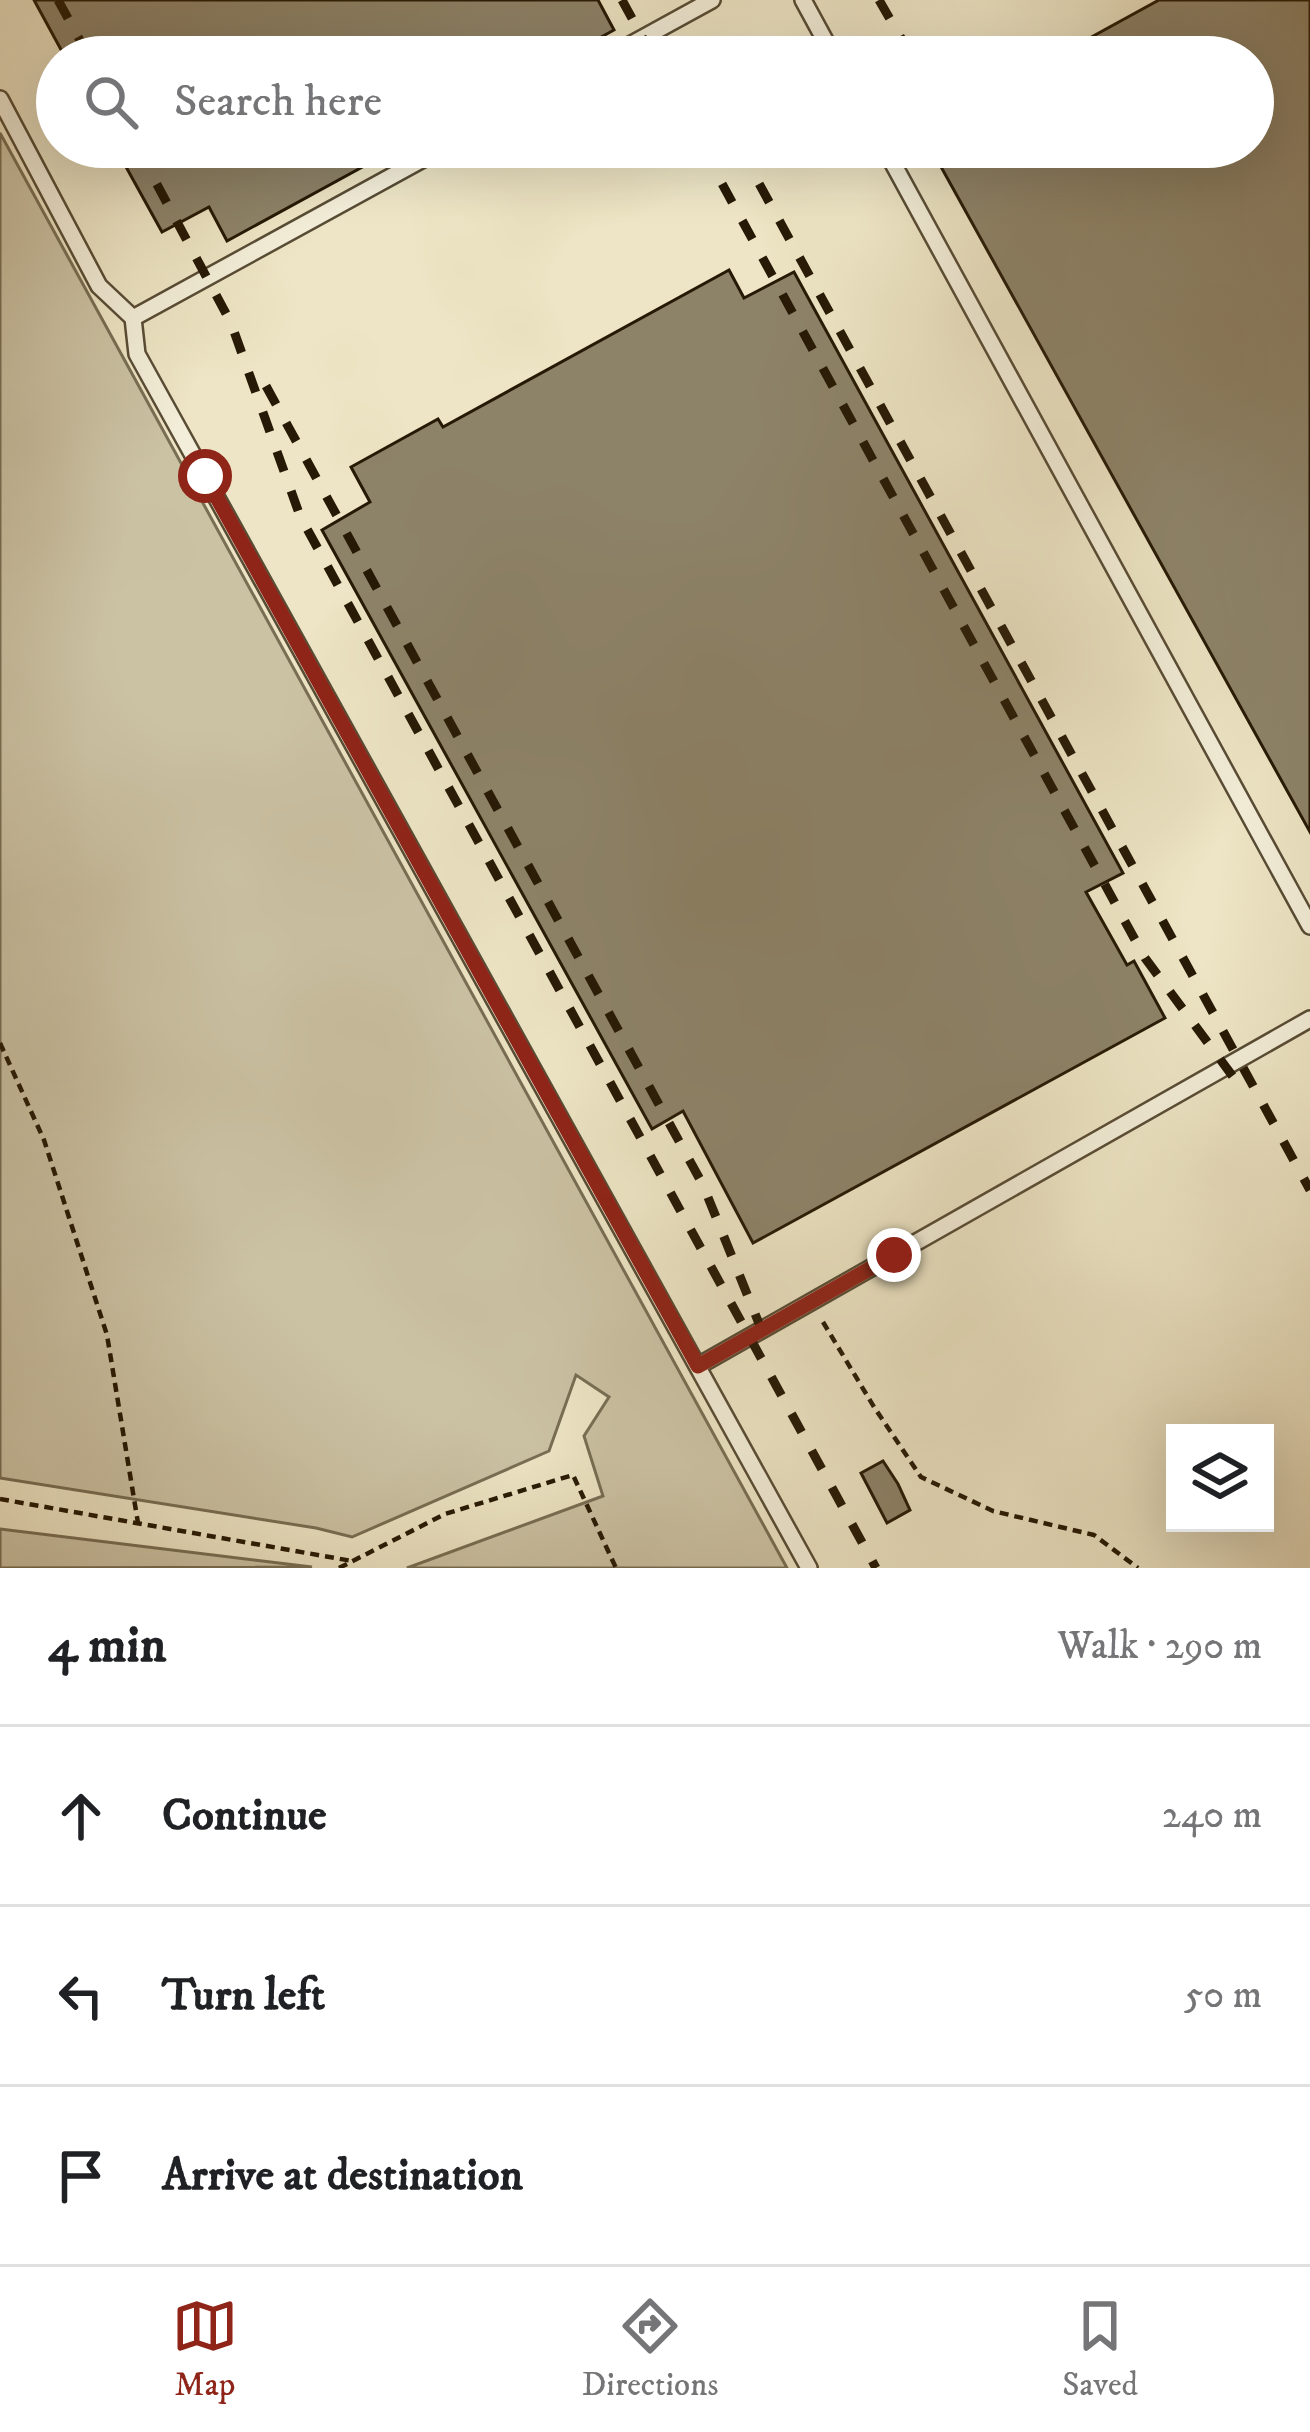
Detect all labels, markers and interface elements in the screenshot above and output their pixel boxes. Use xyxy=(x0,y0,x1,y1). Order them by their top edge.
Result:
search box xyxy=(36,36,1274,168)
icon: search xyxy=(78,69,144,135)
text: Search here xyxy=(174,74,382,130)
route start xyxy=(178,449,232,503)
route end xyxy=(867,1228,921,1282)
map controls xyxy=(1166,1424,1274,1532)
button: layers xyxy=(1166,1424,1274,1532)
text: 4 min xyxy=(48,1614,166,1678)
text: Walk · 290 m xyxy=(1058,1622,1262,1671)
icon: ahead xyxy=(48,1783,114,1849)
text: Continue xyxy=(162,1788,327,1844)
text: 240 m xyxy=(1162,1791,1262,1840)
icon: left xyxy=(48,1963,114,2029)
text: Turn left xyxy=(162,1968,325,2024)
text: 50 m xyxy=(1184,1971,1262,2020)
icon: arrive xyxy=(48,2143,114,2209)
text: Arrive at destination xyxy=(162,2148,523,2204)
tab: Map xyxy=(172,2293,238,2406)
tab: Directions xyxy=(582,2293,718,2406)
tab: Saved xyxy=(1062,2293,1138,2406)

